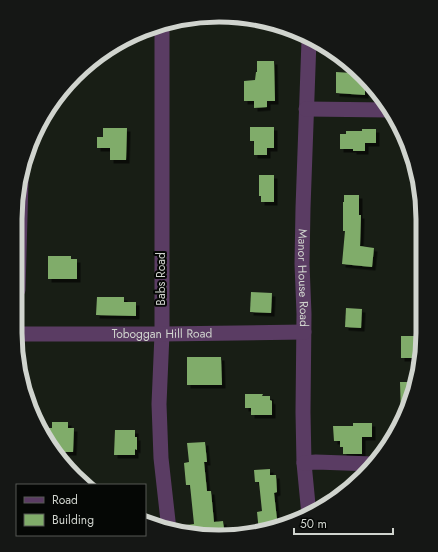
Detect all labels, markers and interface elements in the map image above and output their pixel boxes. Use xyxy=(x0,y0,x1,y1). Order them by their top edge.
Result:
street label: Manor House Road xyxy=(293,229,313,327)
street label: Babs Road xyxy=(152,252,170,306)
street label: Toboggan Hill Road xyxy=(112,324,212,343)
legend xyxy=(16,484,146,536)
text: Road xyxy=(52,491,78,509)
scale bar xyxy=(294,510,393,536)
text: Building xyxy=(52,511,94,529)
text: 50 m xyxy=(300,515,327,533)

